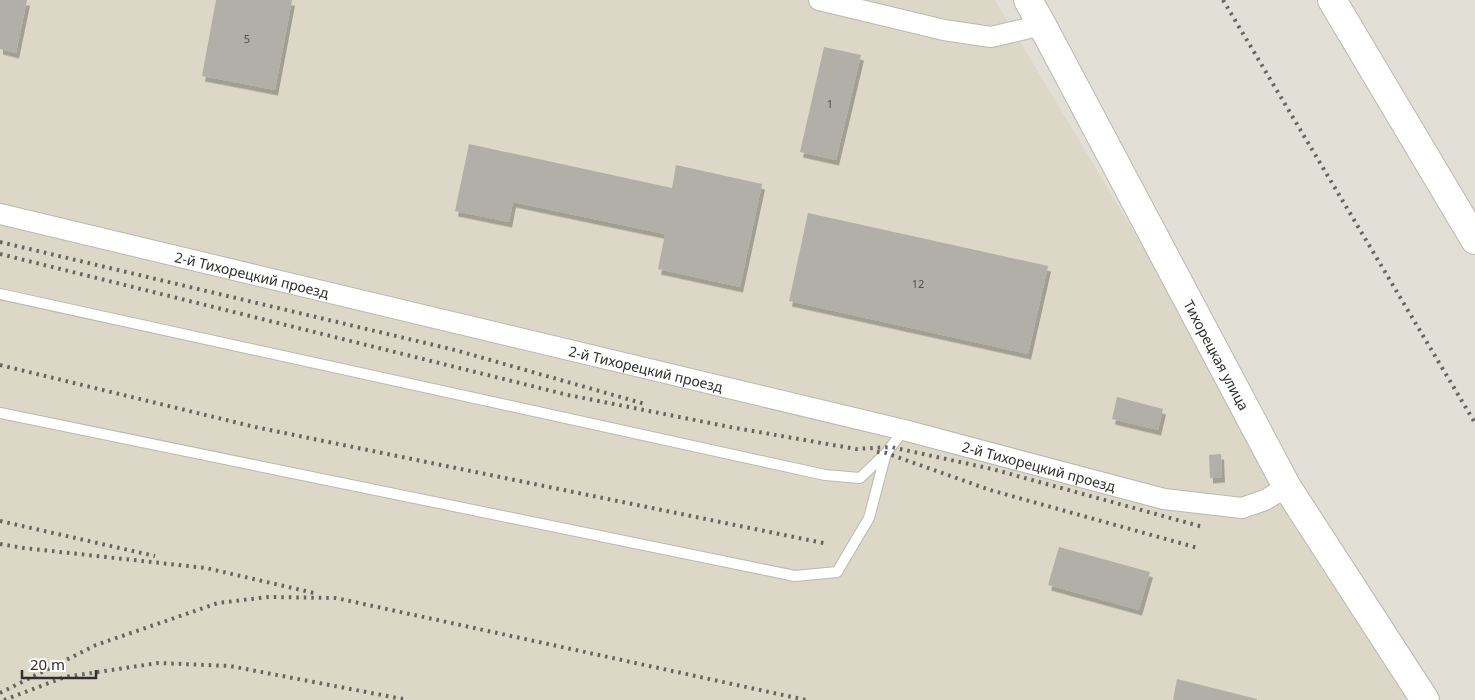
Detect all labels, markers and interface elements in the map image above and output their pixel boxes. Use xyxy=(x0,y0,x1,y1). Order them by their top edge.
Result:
house number: 5 xyxy=(244,31,250,46)
house number: 1 xyxy=(827,96,833,111)
street label: 2-й Тихорецкий проезд xyxy=(173,247,331,302)
house number: 12 xyxy=(912,276,924,291)
street label: Тихорецкая улица xyxy=(1180,296,1254,413)
street label: 2-й Тихорецкий проезд xyxy=(567,341,725,396)
street label: 2-й Тихорецкий проезд xyxy=(960,436,1118,495)
scale bar xyxy=(22,648,96,680)
text: 20 m xyxy=(30,654,65,674)

